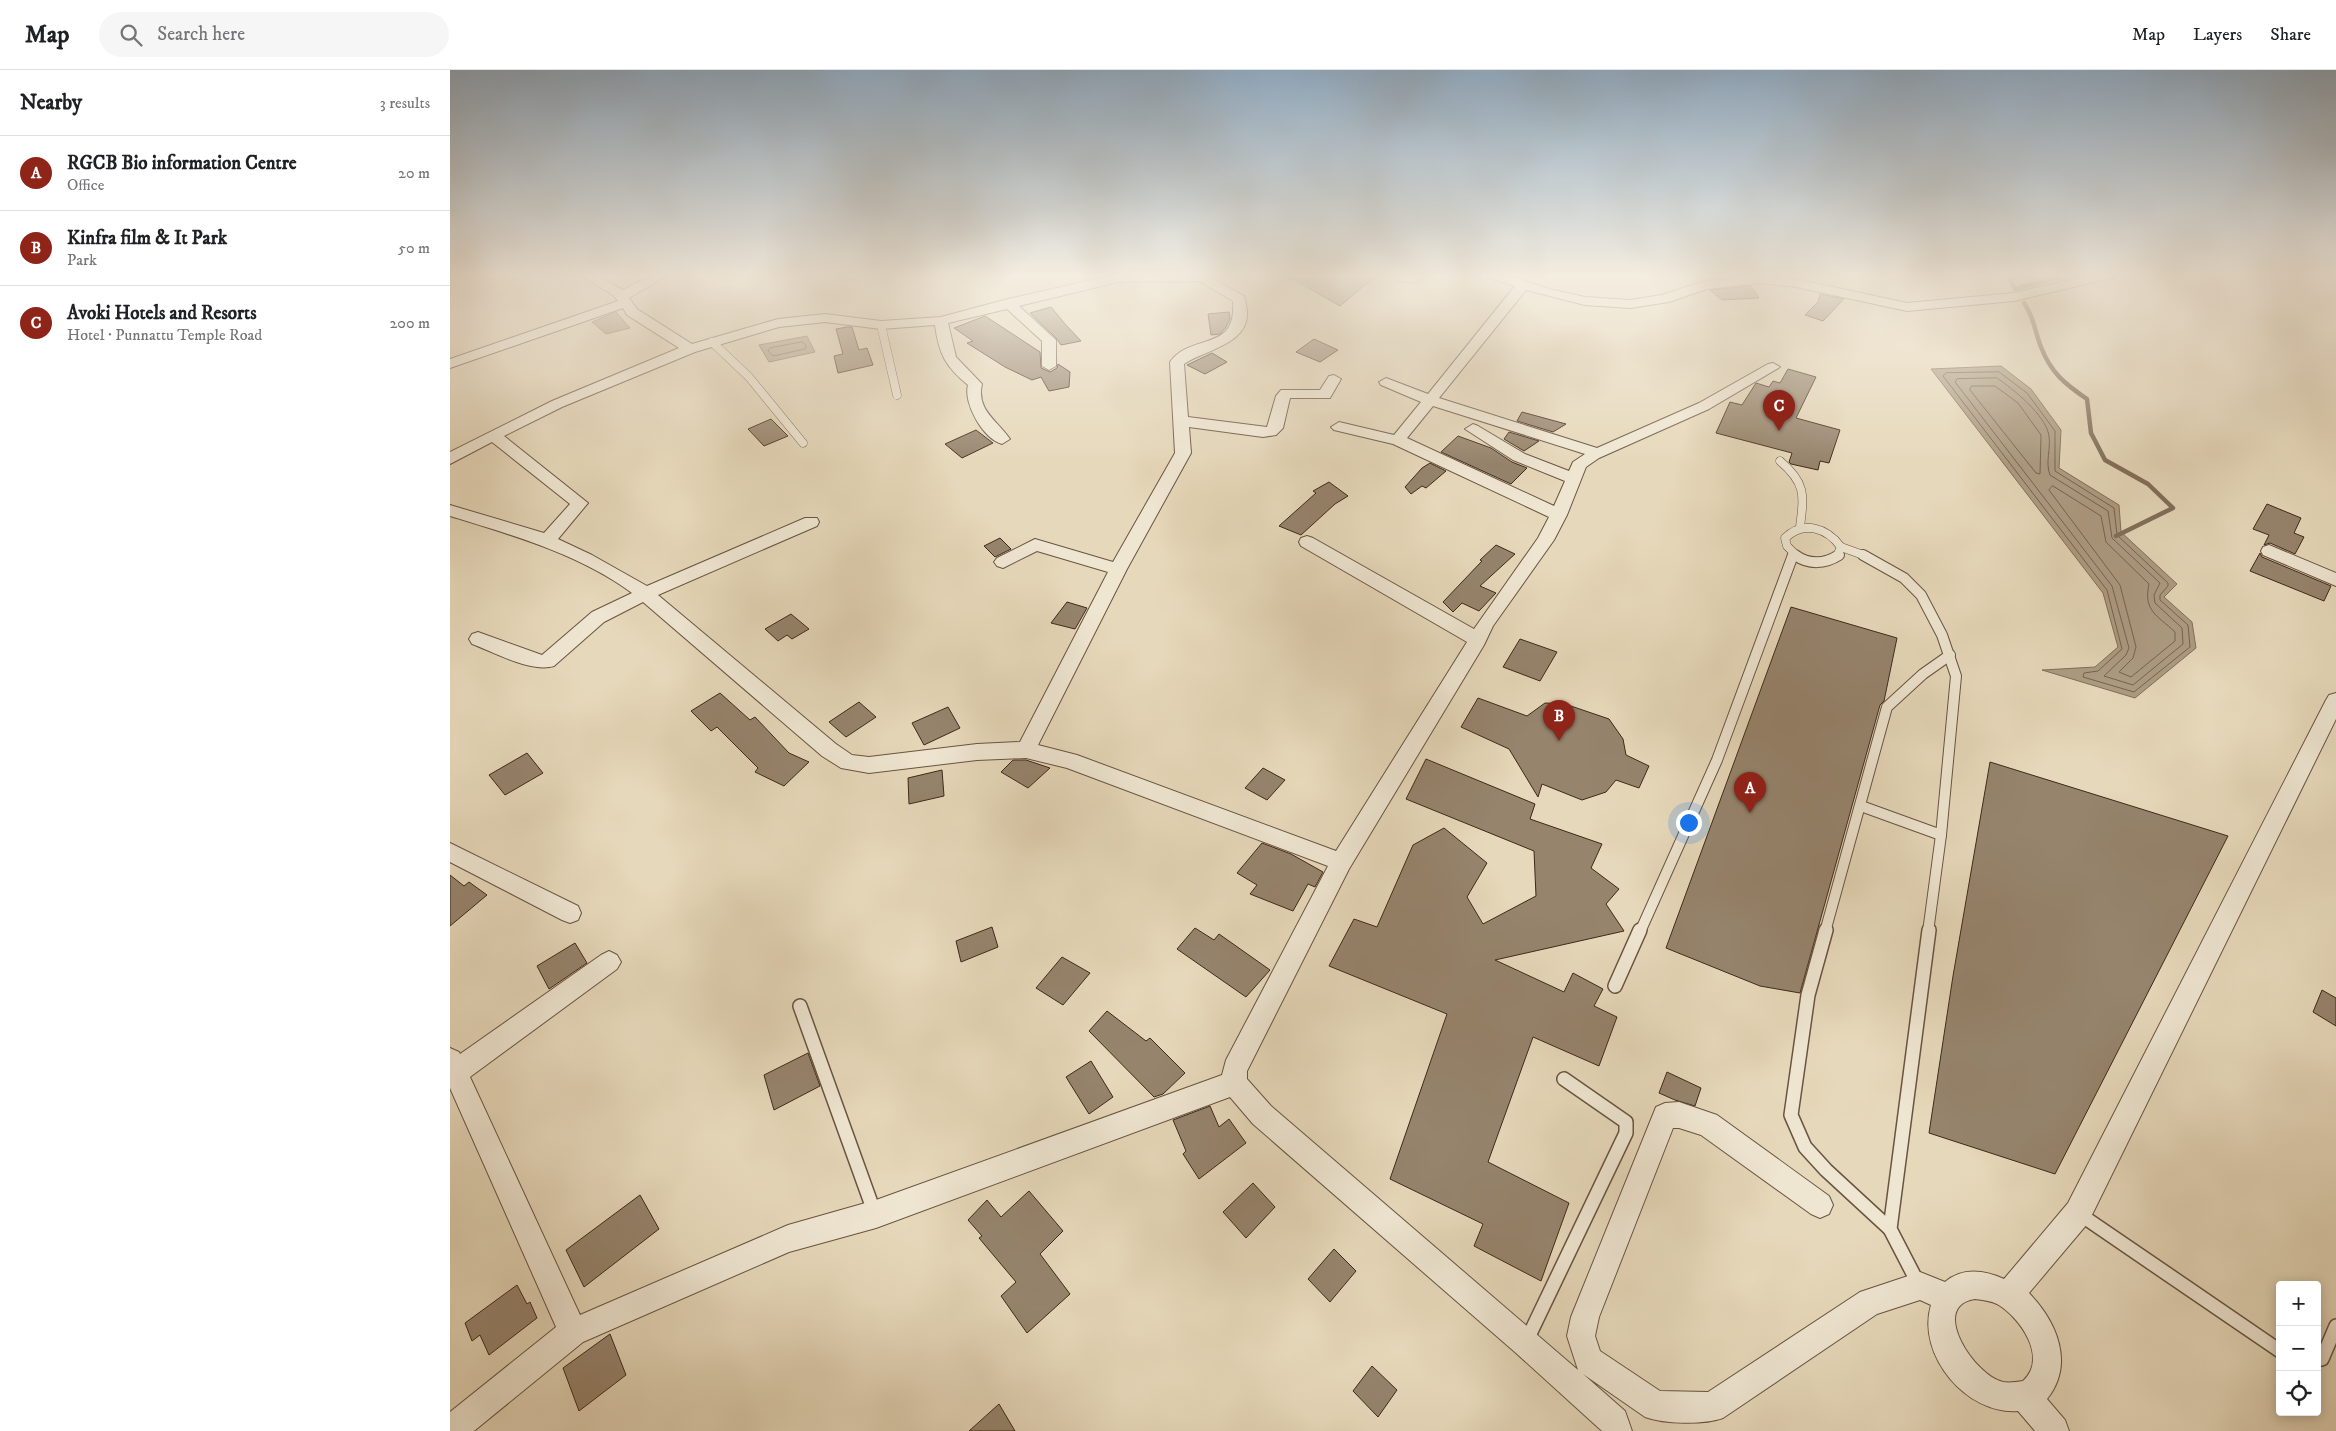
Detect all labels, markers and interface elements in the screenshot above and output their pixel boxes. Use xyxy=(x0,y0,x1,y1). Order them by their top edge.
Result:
search box xyxy=(99,12,449,57)
text: Map xyxy=(25,20,69,50)
icon: search xyxy=(117,21,145,49)
text: Search here xyxy=(157,23,245,46)
text: Map xyxy=(2132,24,2165,46)
text: Layers xyxy=(2193,24,2242,46)
text: Share xyxy=(2270,24,2311,46)
text: Nearby xyxy=(20,90,82,116)
text: 3 results xyxy=(380,93,430,113)
text: RGCB Bio information Centre xyxy=(67,152,297,175)
text: A xyxy=(31,163,41,183)
text: 20 m xyxy=(398,163,430,183)
text: Office xyxy=(67,175,104,195)
text: Kinfra film & It Park xyxy=(67,227,227,250)
text: B xyxy=(31,238,41,258)
text: 50 m xyxy=(398,238,430,258)
text: Park xyxy=(67,250,97,270)
text: Avoki Hotels and Resorts xyxy=(67,302,256,325)
text: C xyxy=(31,313,41,333)
text: 200 m xyxy=(389,313,430,333)
text: Hotel · Punnattu Temple Road xyxy=(67,325,262,345)
pin: C xyxy=(1763,390,1795,431)
pin: B xyxy=(1543,700,1575,741)
pin: A xyxy=(1734,772,1766,813)
your location xyxy=(1676,810,1702,836)
map controls xyxy=(2276,1281,2321,1416)
button: + xyxy=(2276,1281,2321,1326)
button: − xyxy=(2276,1326,2321,1371)
button: locate xyxy=(2276,1371,2321,1416)

